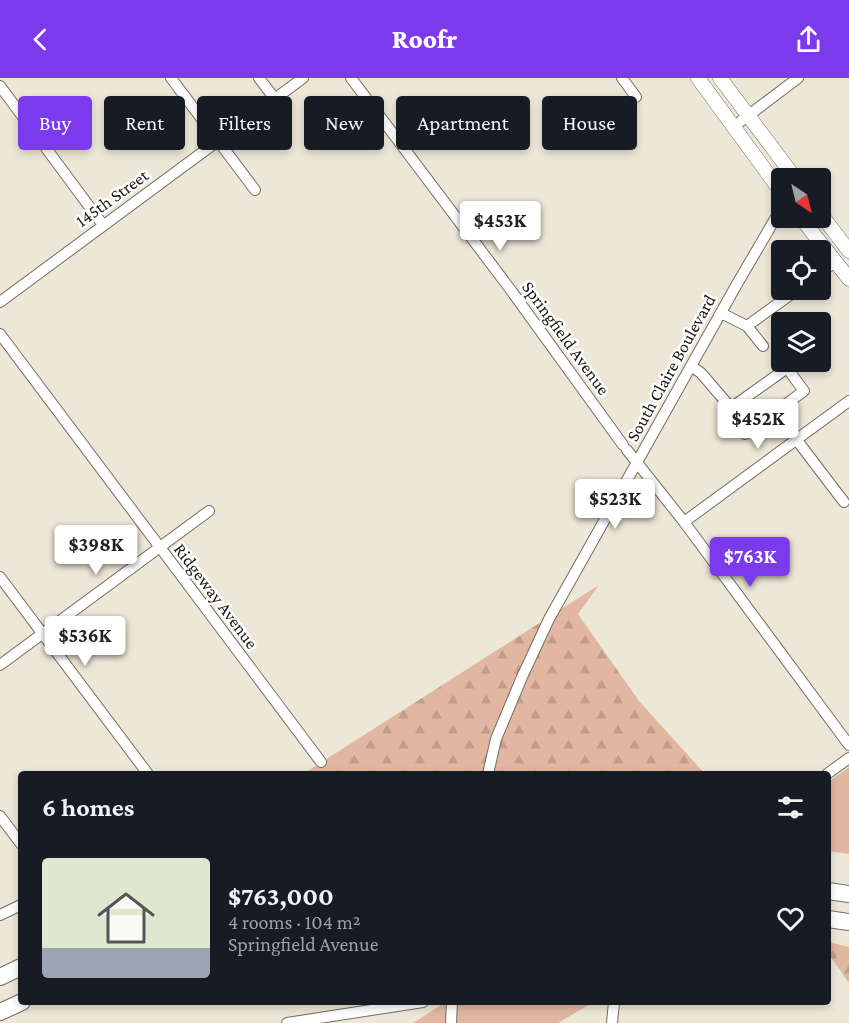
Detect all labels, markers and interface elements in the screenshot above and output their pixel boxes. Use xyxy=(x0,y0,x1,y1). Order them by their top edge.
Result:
icon: back xyxy=(24,23,57,56)
icon: share xyxy=(792,23,825,56)
text: Roofr xyxy=(392,24,457,54)
chip: Buy xyxy=(18,96,92,150)
chip: Rent xyxy=(104,96,185,150)
chip: Filters xyxy=(197,96,292,150)
chip: New xyxy=(304,96,384,150)
chip: Apartment xyxy=(396,96,530,150)
chip: House xyxy=(542,96,637,150)
street label: 145th Street xyxy=(72,164,153,231)
north arrow xyxy=(771,168,831,228)
map controls xyxy=(771,168,831,372)
pin: $453K xyxy=(458,201,542,252)
text: $453K xyxy=(474,209,526,231)
button: locate xyxy=(771,240,831,300)
street label: Springfield Avenue xyxy=(518,277,614,399)
street label: South Claire Boulevard xyxy=(622,291,720,445)
button: layers xyxy=(771,312,831,372)
pin: $452K xyxy=(716,399,800,450)
text: $452K xyxy=(731,407,785,429)
pin: $523K xyxy=(573,479,657,530)
text: $523K xyxy=(589,487,641,509)
pin: $398K xyxy=(54,525,138,576)
text: $398K xyxy=(68,533,124,555)
pin: $763K xyxy=(708,537,792,588)
street label: Ridgeway Avenue xyxy=(170,539,262,653)
text: $763K xyxy=(724,545,776,567)
pin: $536K xyxy=(43,616,127,667)
text: $536K xyxy=(59,624,111,646)
icon: filters xyxy=(774,791,807,824)
text: 6 homes xyxy=(42,793,134,822)
icon: home xyxy=(90,882,162,954)
text: $763,000 xyxy=(228,882,334,911)
icon: heart xyxy=(774,902,807,935)
text: 4 rooms · 104 m² xyxy=(228,911,361,933)
text: Springfield Avenue xyxy=(228,933,379,955)

